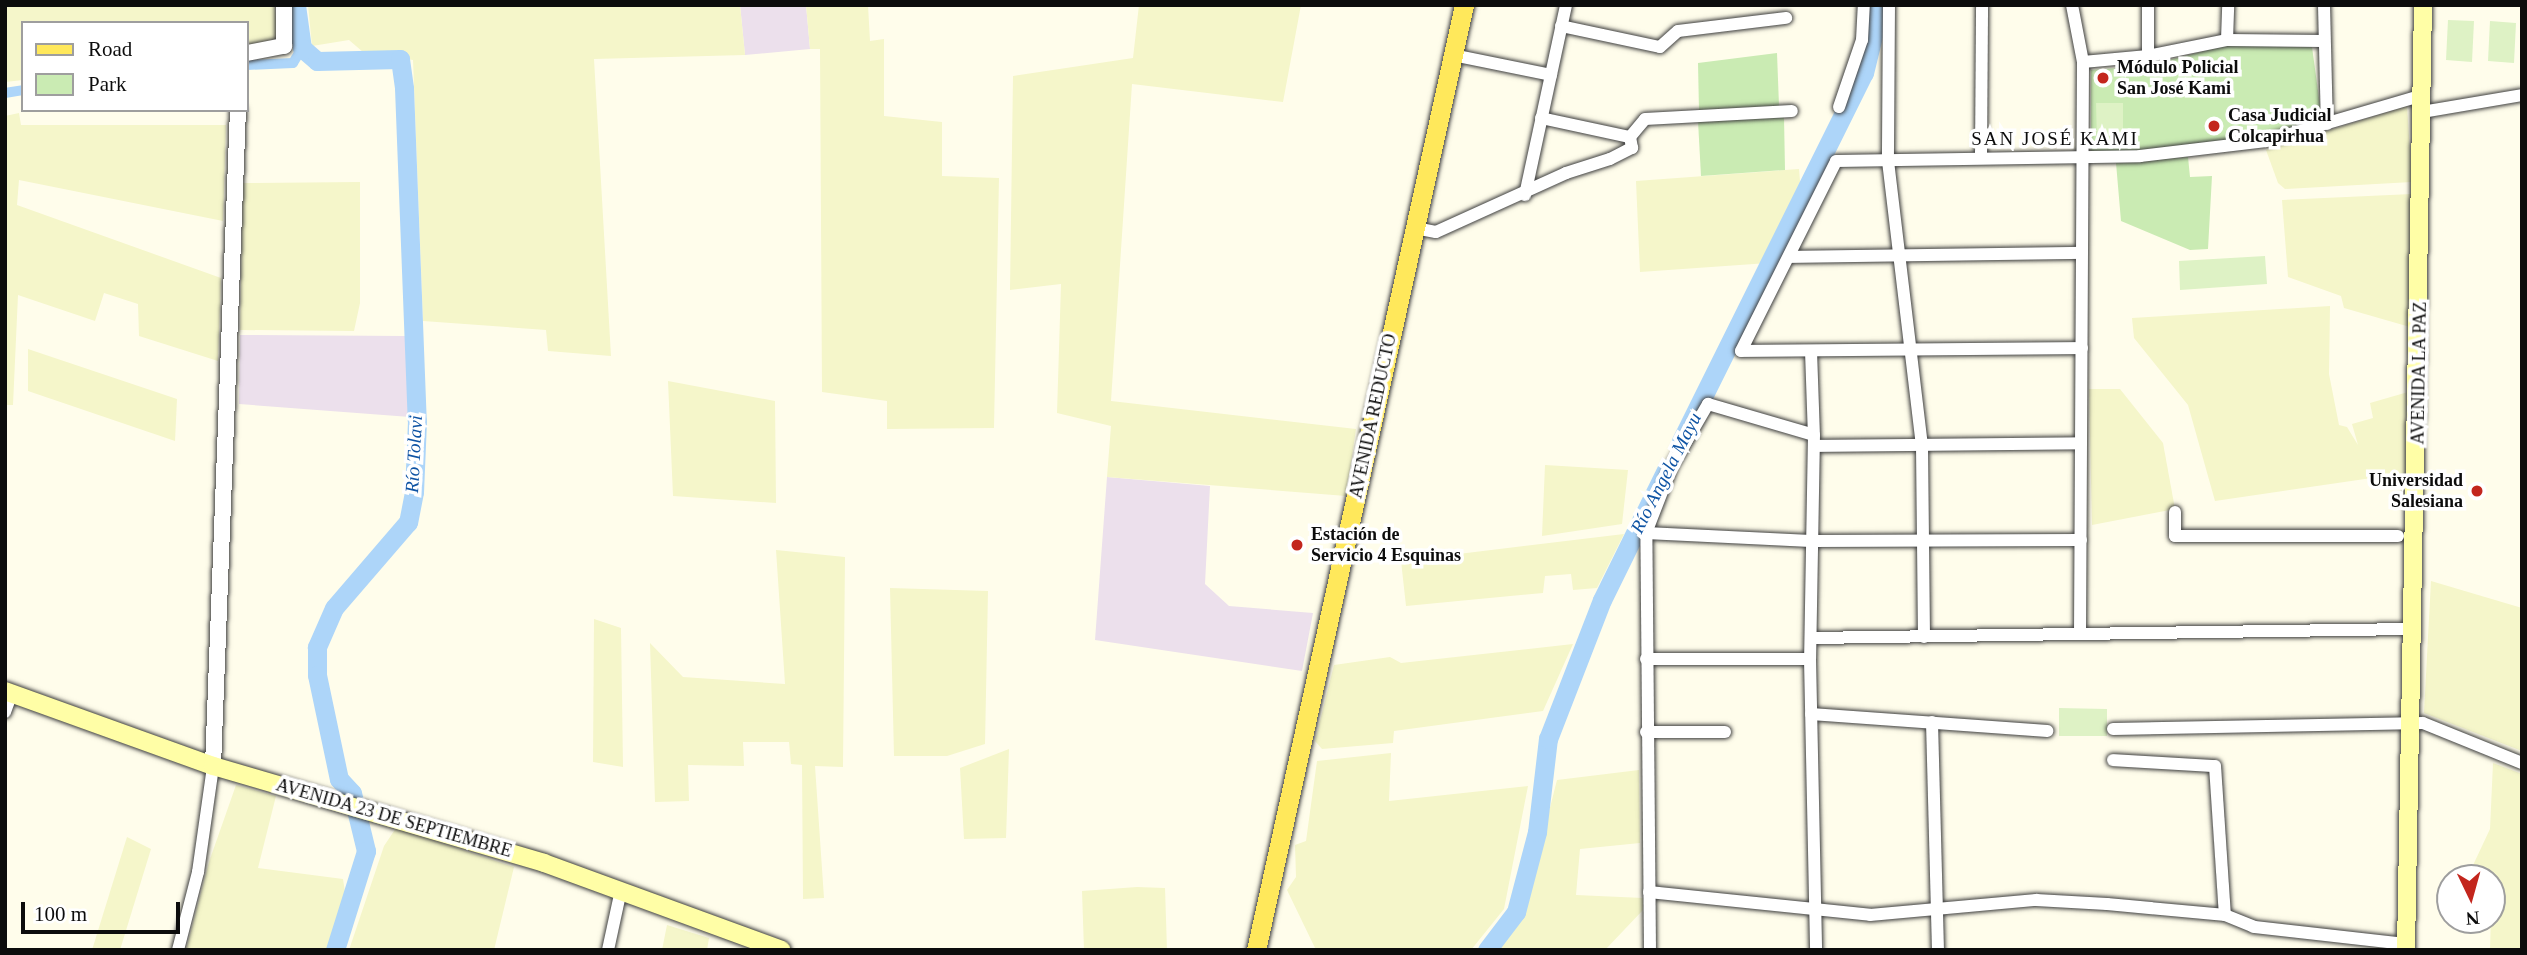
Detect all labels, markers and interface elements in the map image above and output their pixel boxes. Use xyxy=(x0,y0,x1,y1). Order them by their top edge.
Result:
legend xyxy=(21,21,248,112)
text: Road xyxy=(88,37,132,61)
place label: Módulo Policial San José Kami xyxy=(2117,57,2238,100)
marker: Módulo Policial San José Kami xyxy=(2095,70,2111,86)
text: Park xyxy=(88,72,127,96)
place label: Casa Judicial Colcapirhua xyxy=(2228,105,2332,148)
marker: Casa Judicial Colcapirhua xyxy=(2206,118,2222,134)
district label: SAN JOSÉ KAMI xyxy=(1973,128,2137,150)
street label: AVENIDA LA PAZ xyxy=(2407,300,2431,446)
street label: AVENIDA REDUCTO xyxy=(1345,331,1401,501)
water label: Río Angela Mayu xyxy=(1626,409,1706,537)
water label: Río Tolavi xyxy=(401,414,427,494)
place label: Universidad Salesiana xyxy=(2369,470,2463,512)
marker: Universidad Salesiana xyxy=(2469,483,2485,499)
place label: Estación de Servicio 4 Esquinas xyxy=(1311,524,1461,566)
marker: Estación de Servicio 4 Esquinas xyxy=(1289,537,1305,553)
street label: AVENIDA 23 DE SEPTIEMBRE xyxy=(273,774,515,862)
north arrow xyxy=(2436,864,2506,934)
scale bar xyxy=(24,888,184,932)
text: 100 m xyxy=(34,902,87,926)
text: N xyxy=(2465,907,2480,929)

